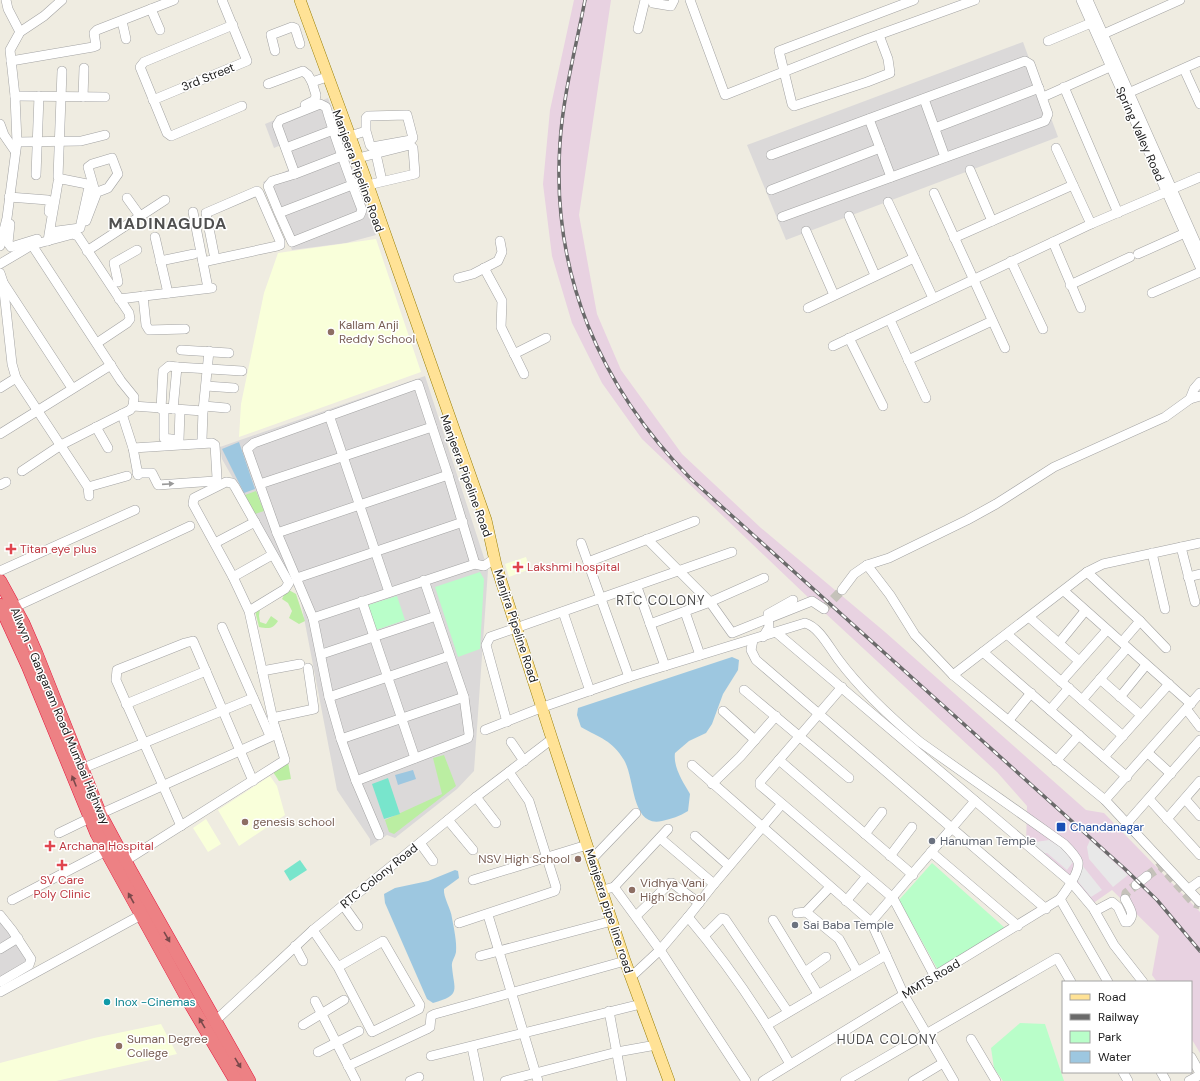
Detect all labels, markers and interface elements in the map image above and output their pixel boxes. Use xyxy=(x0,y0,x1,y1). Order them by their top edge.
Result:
street label: 3rd Street xyxy=(179,59,237,95)
street label: Spring Valley Road xyxy=(1112,84,1168,184)
street label: Manjeera Pipeline Road xyxy=(328,108,388,234)
district label: MADINAGUDA xyxy=(109,213,227,234)
place label: Kallam Anji Reddy School xyxy=(339,317,415,347)
marker: Kallam Anji Reddy School xyxy=(326,327,336,337)
street label: Manjeera Pipeline Road xyxy=(436,413,496,539)
one-way arrow xyxy=(162,481,174,488)
place label: Titan eye plus xyxy=(20,541,97,557)
marker: Titan eye plus xyxy=(5,543,17,555)
place label: Lakshmi hospital xyxy=(527,559,620,575)
marker: Lakshmi hospital xyxy=(512,561,524,573)
street label: Manjira Pipeline Road xyxy=(490,567,542,685)
district label: RTC COLONY xyxy=(616,592,706,609)
street label: Allwyn - Gangaram Road Mumbai Highway xyxy=(7,605,113,828)
one-way arrow xyxy=(71,774,77,786)
place label: genesis school xyxy=(253,814,335,830)
marker: genesis school xyxy=(240,817,250,827)
place label: Chandanagar xyxy=(1070,819,1145,835)
marker: Chandanagar xyxy=(1055,821,1067,833)
place label: Hanuman Temple xyxy=(940,833,1036,849)
marker: Hanuman Temple xyxy=(927,836,937,846)
place label: Archana Hospital xyxy=(59,838,154,854)
marker: Archana Hospital xyxy=(44,840,56,852)
street label: RTC Colony Road xyxy=(337,840,421,912)
street label: Manjeera pipe line road xyxy=(581,847,637,975)
place label: NSV High School xyxy=(478,851,570,867)
marker: NSV High School xyxy=(573,854,583,864)
marker: SV Care Poly Clinic xyxy=(56,859,68,871)
place label: SV Care Poly Clinic xyxy=(33,872,91,902)
place label: Vidhya Vani High School xyxy=(640,875,705,905)
marker: Vidhya Vani High School xyxy=(627,885,637,895)
one-way arrow xyxy=(128,892,134,904)
place label: Sai Baba Temple xyxy=(803,917,894,933)
marker: Sai Baba Temple xyxy=(790,920,800,930)
one-way arrow xyxy=(164,931,171,943)
street label: MMTS Road xyxy=(899,955,963,1003)
legend xyxy=(1062,981,1192,1073)
text: Road xyxy=(1098,989,1126,1005)
place label: Inox -Cinemas xyxy=(115,994,196,1010)
marker: Inox -Cinemas xyxy=(102,997,112,1007)
text: Railway xyxy=(1098,1009,1139,1025)
one-way arrow xyxy=(198,1017,205,1029)
text: Park xyxy=(1098,1029,1122,1045)
place label: Suman Degree College xyxy=(127,1031,208,1061)
district label: HUDA COLONY xyxy=(837,1031,937,1048)
marker: Suman Degree College xyxy=(114,1041,124,1051)
text: Water xyxy=(1098,1049,1132,1065)
one-way arrow xyxy=(234,1057,241,1069)

